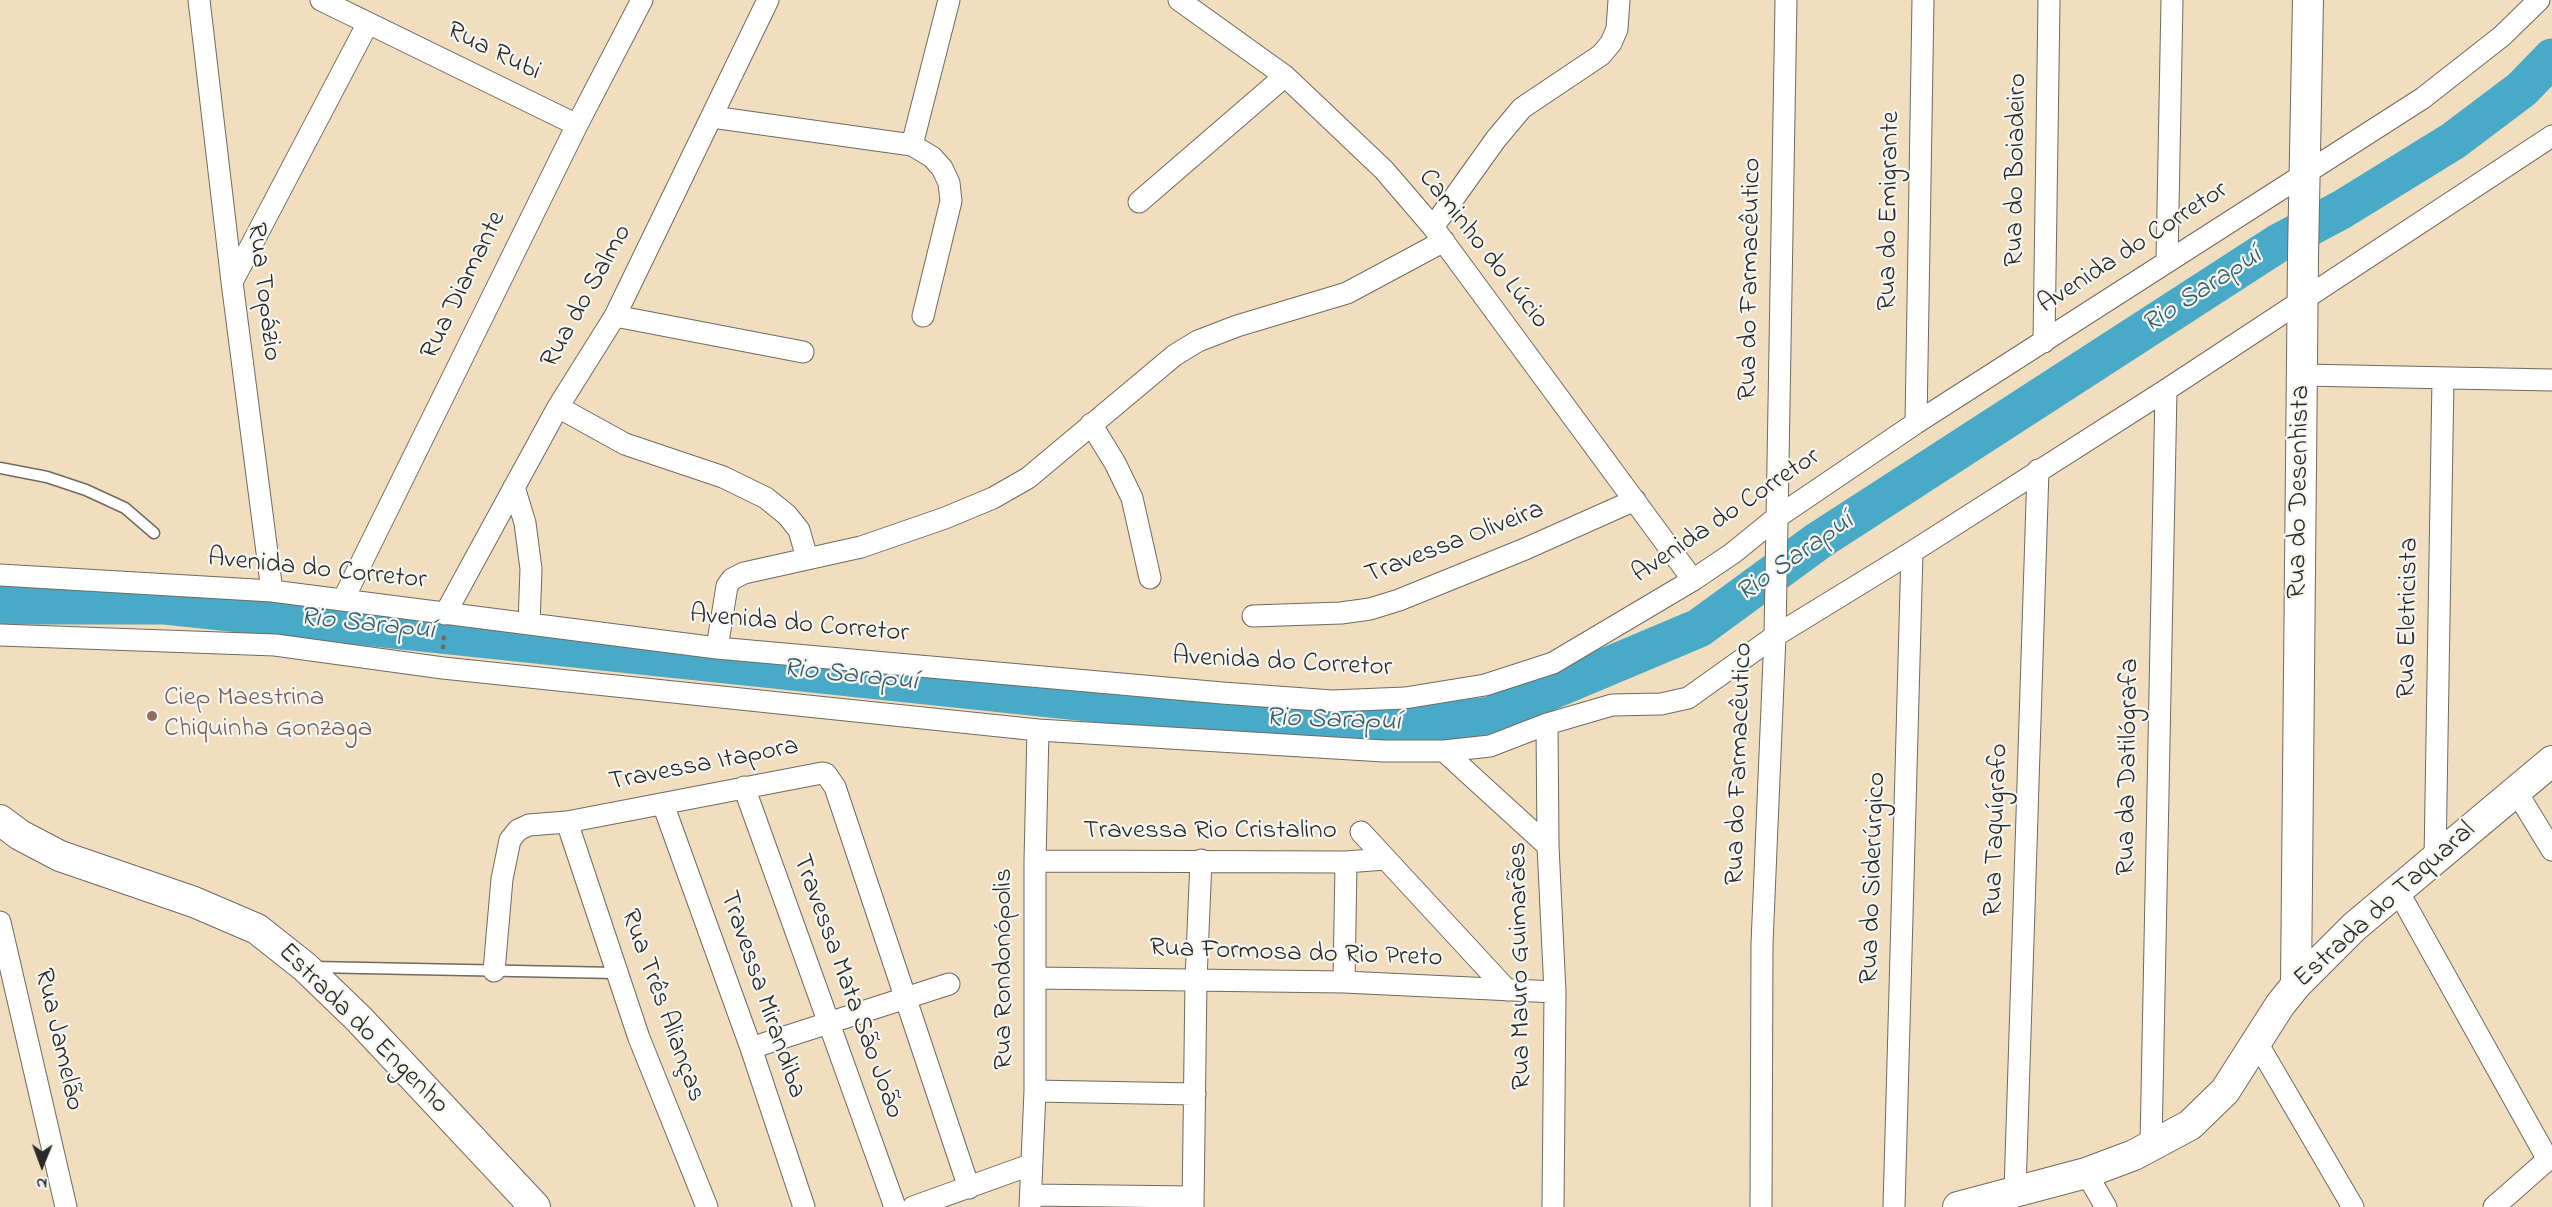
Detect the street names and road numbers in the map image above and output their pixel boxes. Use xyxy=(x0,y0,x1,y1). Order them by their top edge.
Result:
street label: Rua Rubi xyxy=(440,16,546,90)
street label: Rua do Boiadeiro xyxy=(2000,73,2036,267)
street label: Rua do Emigrante xyxy=(1873,111,1909,311)
street label: Rua do Farmacêutico xyxy=(1734,157,1770,401)
street label: Caminho do Lúcio xyxy=(1409,163,1555,337)
street label: Avenida do Corretor xyxy=(2033,176,2235,322)
street label: Rua Diamante xyxy=(415,207,515,365)
street label: Rua do Salmo xyxy=(535,220,641,374)
street label: Rua Topázio xyxy=(237,221,287,363)
street label: Rua do Desenhista xyxy=(2283,385,2319,599)
street label: Avenida do Corretor xyxy=(1627,442,1827,592)
street label: Travessa Oliveira xyxy=(1361,495,1549,593)
street label: Rua Eletricista xyxy=(2392,537,2428,699)
street label: Avenida do Corretor xyxy=(206,543,428,599)
street label: Avenida do Corretor xyxy=(688,600,910,652)
street label: Avenida do Corretor xyxy=(1171,642,1393,686)
street label: Rua do Farmacêutico xyxy=(1721,642,1761,886)
street label: Rua da Datilógrafa xyxy=(2112,658,2148,876)
street label: Travessa Itapora xyxy=(607,732,801,800)
street label: Rua Taquígrafo xyxy=(1979,743,2017,917)
street label: Rua do Siderúrgico xyxy=(1855,771,1895,985)
street label: Estrada do Taquaral xyxy=(2288,816,2484,996)
street label: Travessa Rio Cristalino xyxy=(1083,817,1337,849)
street label: Rua Mauro Guimarães xyxy=(1504,842,1540,1090)
street label: Travessa Mata São João xyxy=(783,851,909,1123)
street label: Rua Rondonópolis xyxy=(990,868,1022,1070)
street label: Travessa Mirandiba xyxy=(710,887,812,1103)
street label: Rua Três Alianças xyxy=(611,905,711,1107)
street label: Rua Formosa do Rio Preto xyxy=(1149,934,1443,976)
street label: Estrada do Engenho xyxy=(270,938,454,1122)
street label: Rua Jamelão xyxy=(25,966,89,1114)

